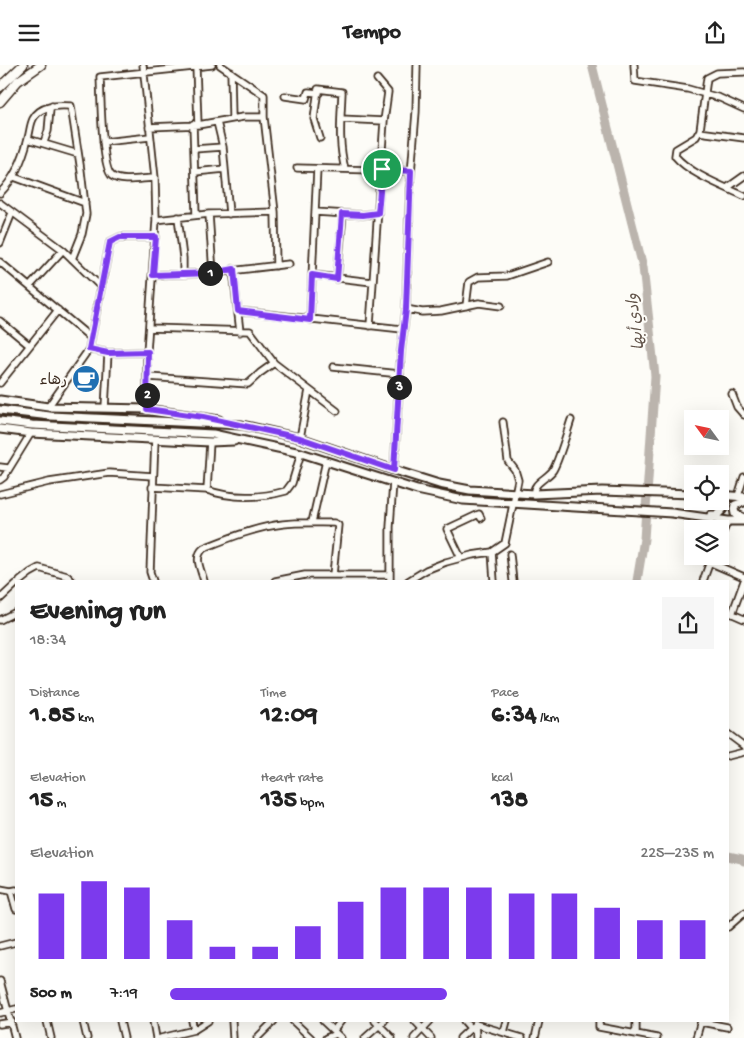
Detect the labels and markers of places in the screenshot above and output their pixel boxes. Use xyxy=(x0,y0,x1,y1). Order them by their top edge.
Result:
pin xyxy=(361,148,403,190)
pin: 1 xyxy=(198,261,222,285)
cafe icon: رهاء xyxy=(71,364,101,394)
place label: رهاء xyxy=(40,372,67,390)
pin: 3 xyxy=(386,375,412,399)
pin: 2 xyxy=(134,383,160,407)

